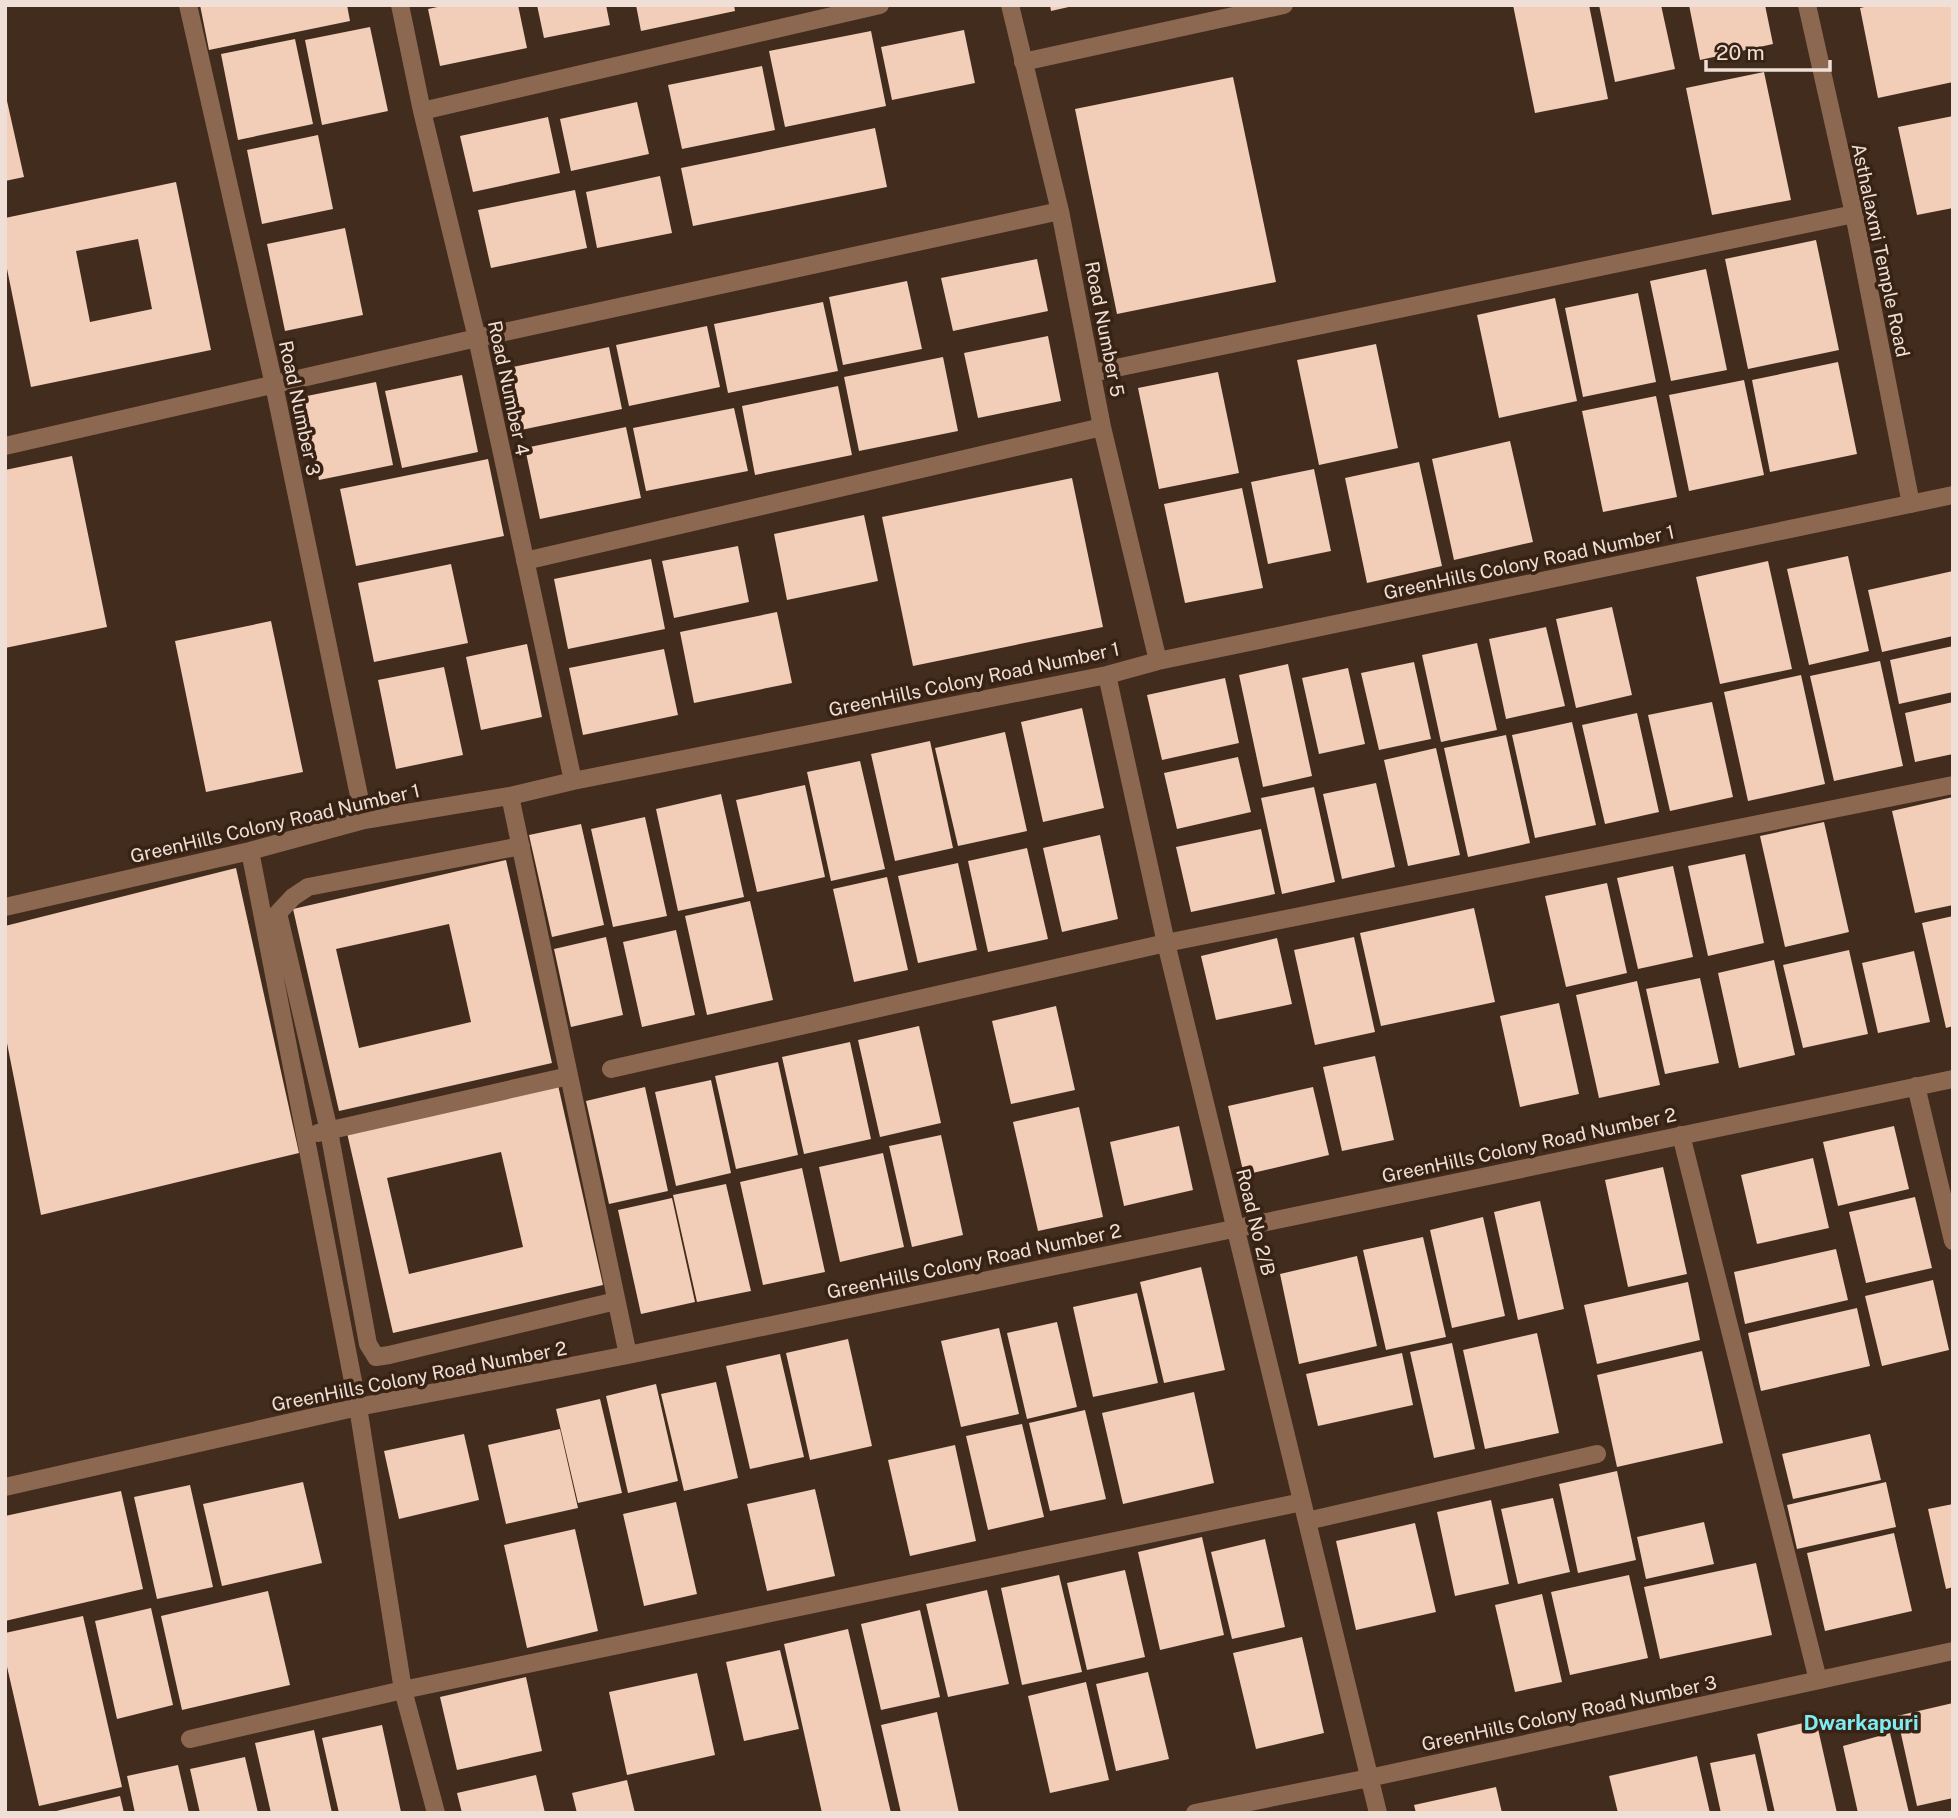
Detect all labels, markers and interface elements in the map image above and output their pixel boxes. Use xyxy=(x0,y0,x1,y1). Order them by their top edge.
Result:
scale bar xyxy=(1706,28,1830,72)
text: 20 m xyxy=(1716,40,1765,65)
street label: Asthalaxmi Temple Road xyxy=(1848,141,1914,359)
street label: Road Number 5 xyxy=(1081,259,1129,399)
street label: Road Number 4 xyxy=(484,318,534,458)
street label: Road Number 3 xyxy=(275,338,325,478)
street label: GreenHills Colony Road Number 1 xyxy=(1382,520,1676,604)
street label: GreenHills Colony Road Number 1 xyxy=(827,637,1121,721)
street label: GreenHills Colony Road Number 1 xyxy=(128,779,422,867)
street label: GreenHills Colony Road Number 2 xyxy=(1380,1103,1678,1187)
street label: Road No 2/B xyxy=(1232,1166,1280,1278)
street label: GreenHills Colony Road Number 2 xyxy=(825,1219,1123,1303)
street label: GreenHills Colony Road Number 2 xyxy=(269,1337,569,1415)
street label: GreenHills Colony Road Number 3 xyxy=(1419,1671,1719,1755)
district label: Dwarkapuri xyxy=(1803,1710,1919,1735)

